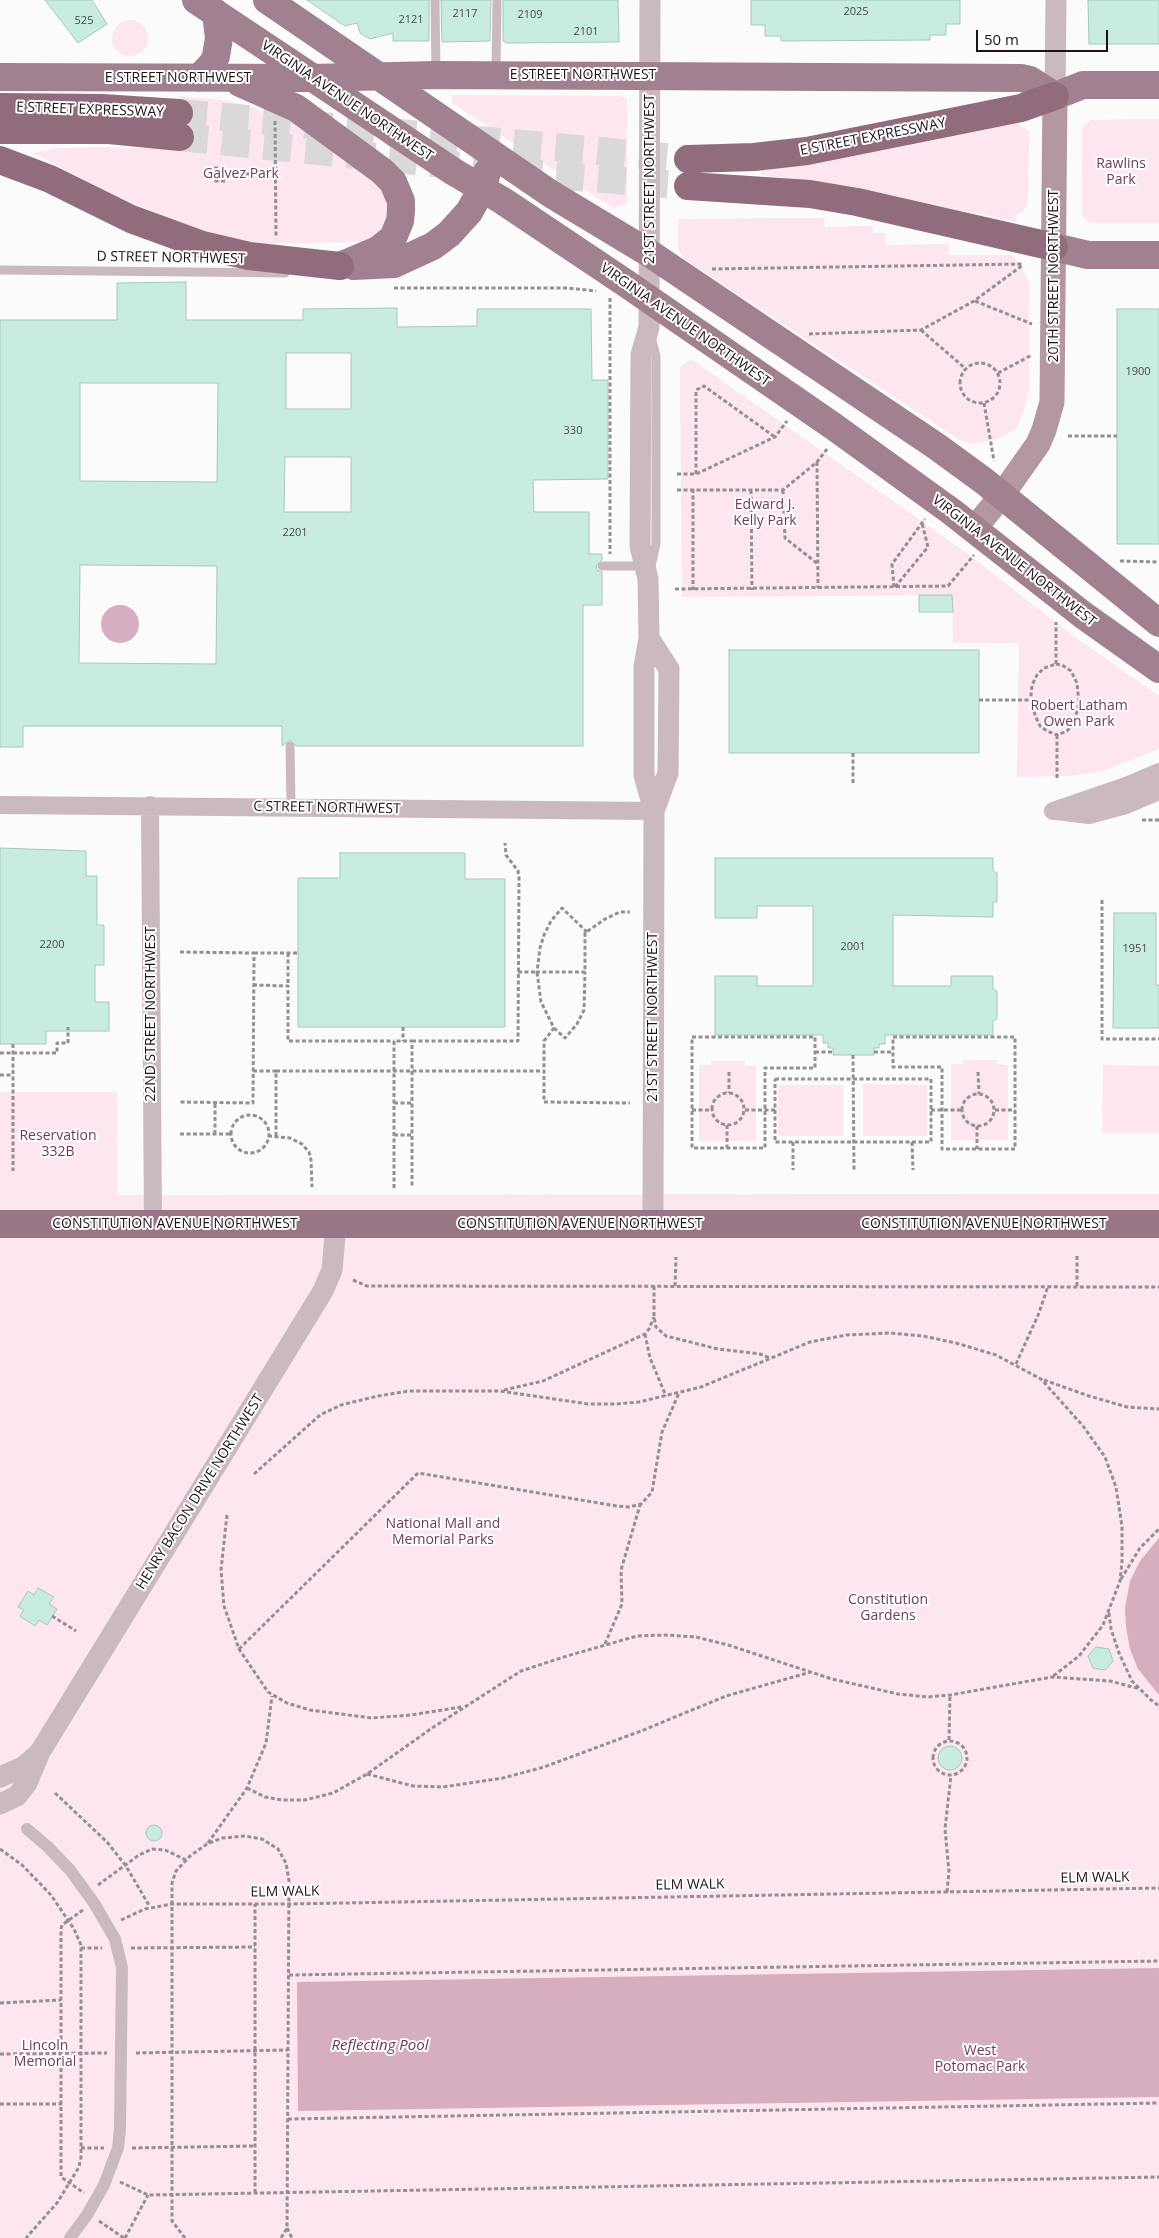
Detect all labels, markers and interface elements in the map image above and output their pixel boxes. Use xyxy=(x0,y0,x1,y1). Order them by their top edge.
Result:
house number: 2025 xyxy=(843,5,869,19)
house number: 2117 xyxy=(452,7,478,21)
house number: 2109 xyxy=(517,8,543,22)
house number: 2121 xyxy=(398,13,424,27)
house number: 525 xyxy=(75,14,93,28)
scale bar xyxy=(979,20,1112,52)
house number: 2101 xyxy=(573,25,599,39)
text: 50 m xyxy=(984,29,1019,49)
street label: VIRGINIA AVENUE NORTHWEST xyxy=(258,37,436,165)
street label: E STREET NORTHWEST xyxy=(510,67,656,83)
street label: E STREET NORTHWEST xyxy=(105,70,251,86)
street label: 21ST STREET NORTHWEST xyxy=(642,94,658,264)
street label: E STREET EXPRESSWAY xyxy=(16,99,164,121)
street label: E STREET EXPRESSWAY xyxy=(799,115,947,159)
park label: Rawlins Park xyxy=(1096,156,1146,188)
park label: Galvez Park xyxy=(203,166,279,182)
street label: 20TH STREET NORTHWEST xyxy=(1046,190,1062,362)
street label: D STREET NORTHWEST xyxy=(96,248,246,268)
street label: VIRGINIA AVENUE NORTHWEST xyxy=(597,260,773,390)
house number: 1900 xyxy=(1125,365,1151,379)
house number: 330 xyxy=(564,424,582,438)
street label: VIRGINIA AVENUE NORTHWEST xyxy=(929,492,1099,630)
park label: Edward J. Kelly Park xyxy=(733,497,797,530)
house number: 2201 xyxy=(282,526,308,540)
park label: Robert Latham Owen Park xyxy=(1030,698,1128,730)
street label: C STREET NORTHWEST xyxy=(253,798,401,818)
street label: 22ND STREET NORTHWEST xyxy=(143,926,159,1102)
street label: 21ST STREET NORTHWEST xyxy=(645,932,661,1102)
house number: 2200 xyxy=(39,938,65,952)
house number: 2001 xyxy=(840,940,866,954)
house number: 1951 xyxy=(1122,942,1148,956)
park label: Reservation 332B xyxy=(19,1128,97,1160)
street label: CONSTITUTION AVENUE NORTHWEST xyxy=(52,1216,298,1232)
street label: CONSTITUTION AVENUE NORTHWEST xyxy=(457,1216,703,1232)
street label: CONSTITUTION AVENUE NORTHWEST xyxy=(861,1216,1107,1232)
street label: HENRY BACON DRIVE NORTHWEST xyxy=(133,1391,267,1593)
park label: National Mall and Memorial Parks xyxy=(386,1516,500,1548)
park label: Constitution Gardens xyxy=(848,1592,928,1624)
street label: ELM WALK xyxy=(1060,1869,1130,1887)
street label: ELM WALK xyxy=(655,1876,725,1894)
street label: ELM WALK xyxy=(250,1883,320,1901)
water label: Reflecting Pool xyxy=(332,2037,428,2055)
park label: Lincoln Memorial xyxy=(14,2038,76,2070)
park label: West Potomac Park xyxy=(935,2043,1025,2076)

